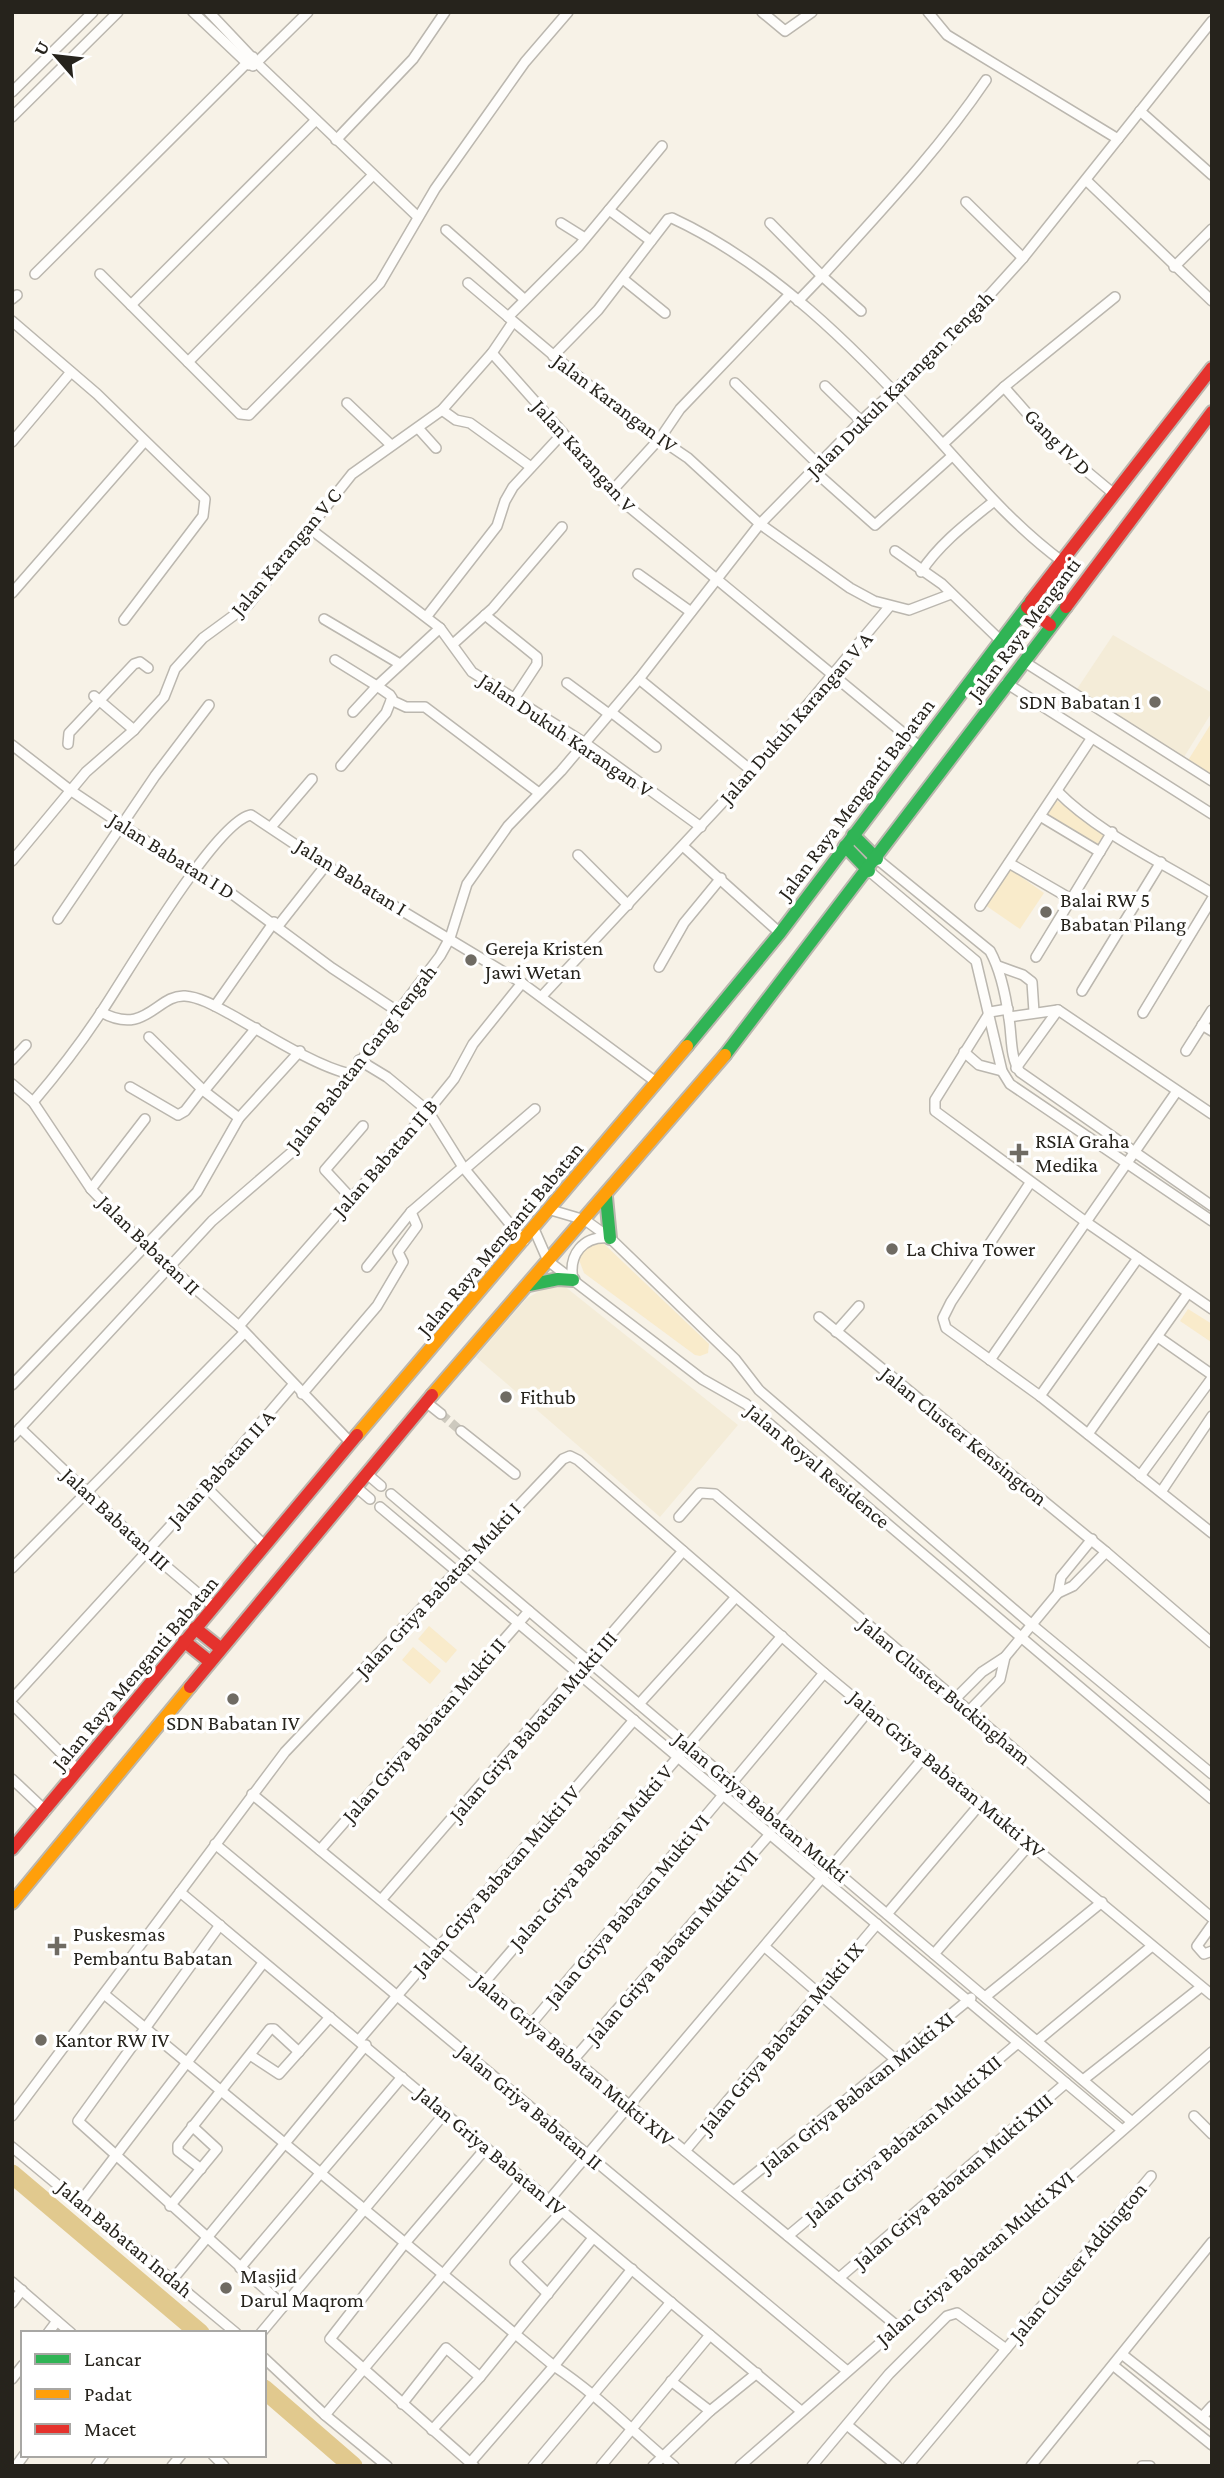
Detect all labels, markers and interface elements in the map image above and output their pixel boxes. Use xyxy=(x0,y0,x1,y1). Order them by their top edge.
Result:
north arrow xyxy=(21,21,91,91)
text: U xyxy=(29,38,54,59)
street label: Jalan Dukuh Karangan Tengah xyxy=(800,286,998,484)
street label: Jalan Karangan IV xyxy=(547,347,682,458)
street label: Jalan Karangan V xyxy=(526,393,641,517)
street label: Gang IV D xyxy=(1020,404,1096,480)
street label: Jalan Karangan V C xyxy=(224,483,346,622)
street label: Jalan Raya Menganti xyxy=(961,553,1086,707)
street label: Jalan Dukuh Karangan V A xyxy=(713,627,877,811)
street label: Jalan Dukuh Karangan V xyxy=(473,667,657,802)
place label: SDN Babatan 1 xyxy=(1019,690,1141,714)
street label: Jalan Raya Menganti Babatan xyxy=(771,694,939,906)
marker: SDN Babatan 1 xyxy=(1147,694,1163,710)
street label: Jalan Babatan I D xyxy=(103,807,239,904)
street label: Jalan Babatan I xyxy=(289,832,411,921)
place label: Balai RW 5 Babatan Pilang xyxy=(1060,888,1186,936)
marker: Balai RW 5 Babatan Pilang xyxy=(1038,904,1054,920)
place label: Gereja Kristen Jawi Wetan xyxy=(483,936,603,984)
marker: Gereja Kristen Jawi Wetan xyxy=(463,952,479,968)
street label: Jalan Babatan Gang Tengah xyxy=(279,960,441,1158)
street label: Jalan Babatan II B xyxy=(326,1094,443,1223)
place label: RSIA Graha Medika xyxy=(1035,1129,1130,1177)
street label: Jalan Raya Menganti Babatan xyxy=(411,1137,588,1342)
marker: RSIA Graha Medika xyxy=(1009,1143,1029,1163)
street label: Jalan Babatan II xyxy=(92,1189,205,1300)
place label: La Chiva Tower xyxy=(906,1237,1036,1261)
marker: La Chiva Tower xyxy=(884,1241,900,1257)
street label: Jalan Cluster Kensington xyxy=(874,1360,1052,1510)
place label: Fithub xyxy=(520,1385,576,1409)
marker: Fithub xyxy=(498,1389,514,1405)
street label: Jalan Royal Residence xyxy=(740,1397,895,1533)
street label: Jalan Babatan II A xyxy=(161,1405,280,1533)
street label: Jalan Babatan III xyxy=(56,1461,175,1575)
street label: Jalan Griya Babatan Mukti I xyxy=(349,1497,525,1684)
street label: Jalan Raya Menganti Babatan xyxy=(46,1571,223,1776)
street label: Jalan Cluster Buckingham xyxy=(853,1611,1036,1770)
street label: Jalan Griya Babatan Mukti III xyxy=(443,1626,622,1827)
street label: Jalan Griya Babatan Mukti II xyxy=(336,1633,511,1829)
street label: Jalan Griya Babatan Mukti XV xyxy=(843,1684,1050,1863)
marker: SDN Babatan IV xyxy=(225,1691,241,1707)
place label: SDN Babatan IV xyxy=(166,1711,300,1735)
street label: Jalan Griya Babatan Mukti xyxy=(667,1726,854,1887)
street label: Jalan Griya Babatan Mukti V xyxy=(503,1760,678,1956)
street label: Jalan Griya Babatan Mukti IV xyxy=(406,1781,585,1981)
street label: Jalan Griya Babatan Mukti VI xyxy=(539,1809,714,2012)
street label: Jalan Griya Babatan Mukti VII xyxy=(580,1845,763,2050)
place label: Puskesmas Pembantu Babatan xyxy=(73,1922,233,1970)
marker: Puskesmas Pembantu Babatan xyxy=(47,1936,67,1956)
street label: Jalan Griya Babatan Mukti IX xyxy=(693,1937,868,2140)
street label: Jalan Griya Babatan Mukti XIV xyxy=(467,1968,679,2151)
street label: Jalan Griya Babatan Mukti XI xyxy=(754,2006,959,2179)
place label: Kantor RW IV xyxy=(55,2028,169,2052)
marker: Kantor RW IV xyxy=(33,2032,49,2048)
street label: Jalan Griya Babatan II xyxy=(451,2038,607,2175)
street label: Jalan Griya Babatan Mukti XII xyxy=(798,2050,1006,2229)
street label: Jalan Griya Babatan IV xyxy=(410,2080,571,2221)
street label: Jalan Griya Babatan Mukti XIII xyxy=(847,2088,1057,2275)
street label: Jalan Griya Babatan Mukti XVI xyxy=(870,2166,1079,2352)
street label: Jalan Babatan Indah xyxy=(51,2174,198,2303)
street label: Jalan Cluster Addington xyxy=(1003,2177,1152,2348)
place label: Masjid Darul Maqrom xyxy=(240,2264,364,2312)
marker: Masjid Darul Maqrom xyxy=(218,2280,234,2296)
legend xyxy=(21,2331,266,2457)
text: Lancar xyxy=(84,2347,142,2371)
text: Padat xyxy=(84,2382,133,2406)
text: Macet xyxy=(84,2417,137,2441)

